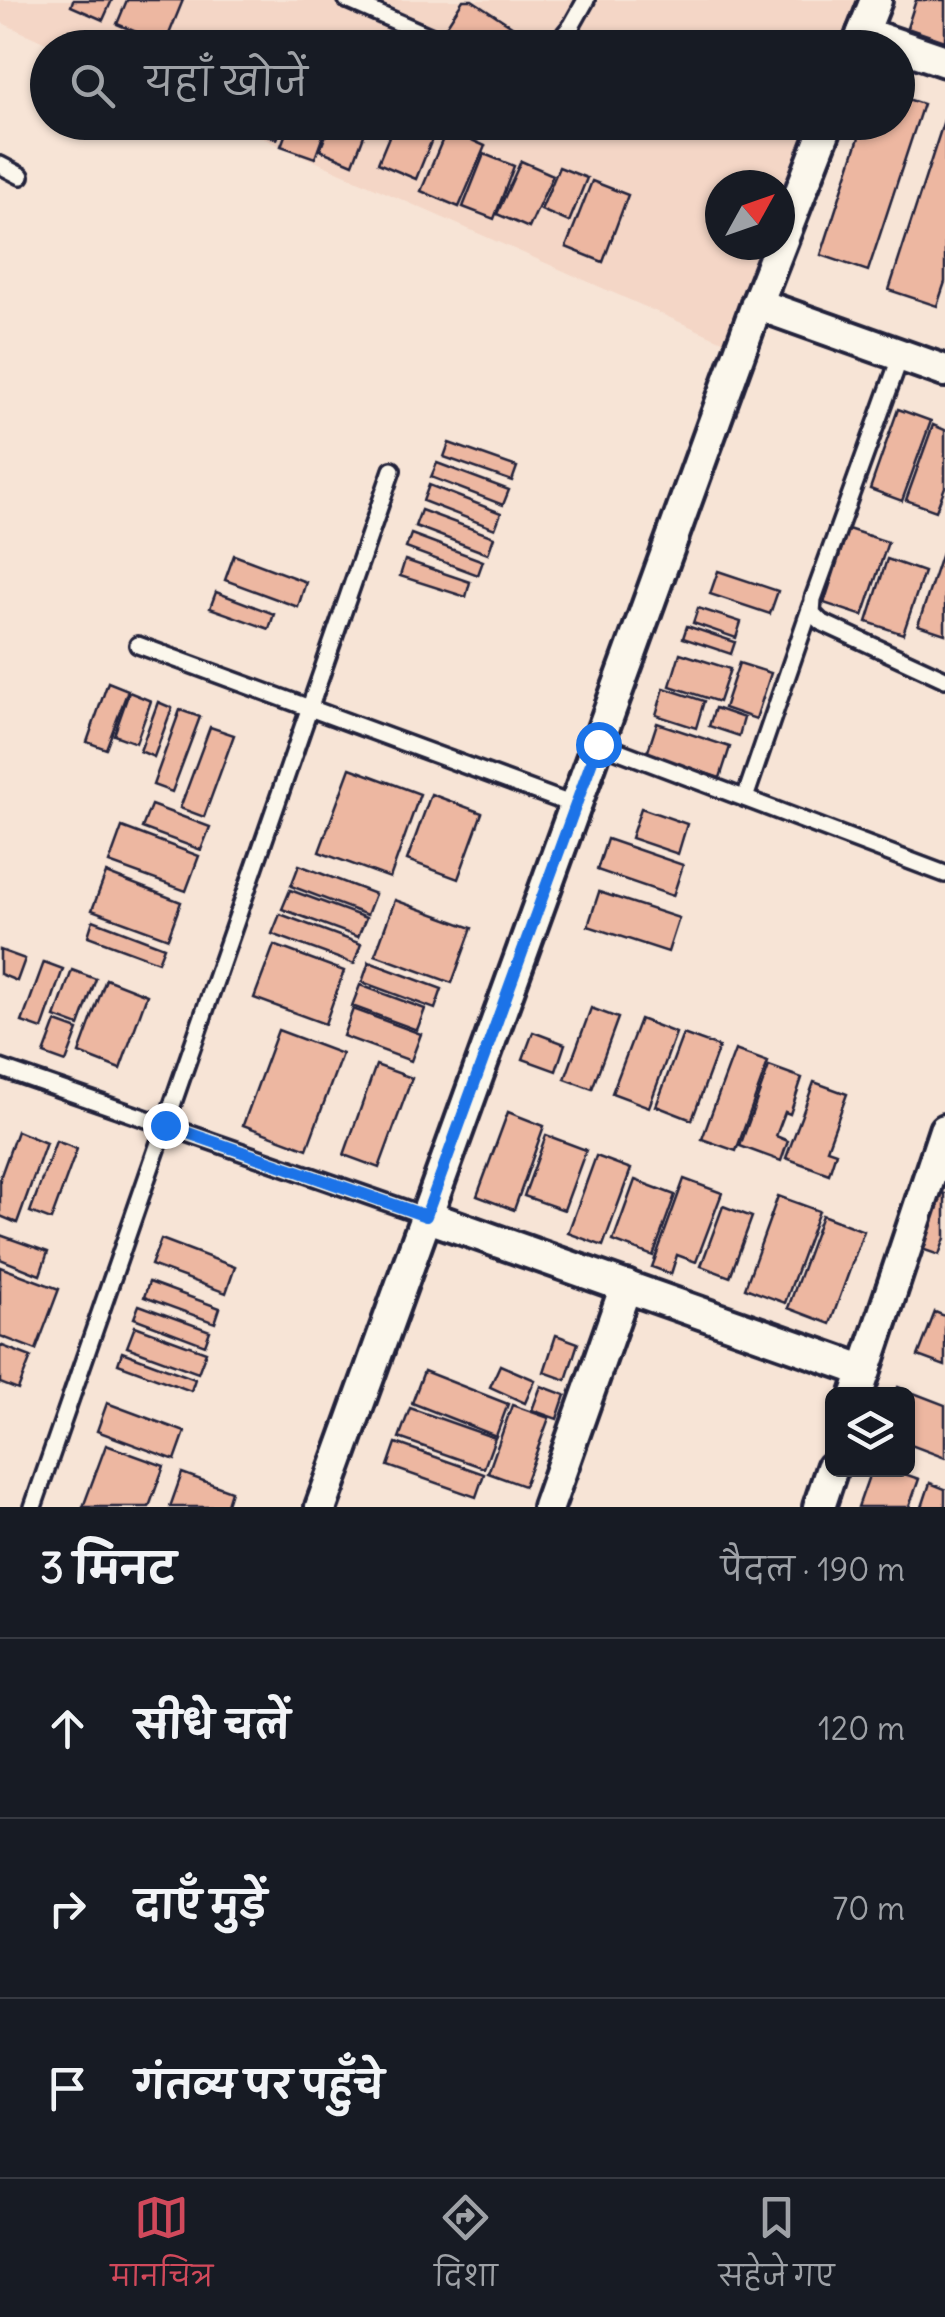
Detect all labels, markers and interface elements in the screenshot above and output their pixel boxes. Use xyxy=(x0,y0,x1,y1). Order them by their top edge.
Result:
search box xyxy=(30,30,915,140)
icon: search xyxy=(65,58,120,113)
text: यहाँ खोजें xyxy=(145,58,308,105)
north arrow xyxy=(705,170,795,260)
route start xyxy=(576,722,622,768)
route end xyxy=(143,1103,189,1149)
map controls xyxy=(825,1387,915,1477)
button: layers xyxy=(825,1387,915,1477)
text: 3 मिनट xyxy=(40,1542,176,1594)
text: पैदल · 190 m xyxy=(721,1549,905,1590)
icon: ahead xyxy=(40,1701,95,1756)
text: सीधे चलें xyxy=(135,1701,290,1748)
text: 120 m xyxy=(818,1708,905,1749)
icon: right xyxy=(40,1881,95,1936)
text: दाएँ मुड़ें xyxy=(135,1881,267,1928)
text: 70 m xyxy=(833,1888,905,1929)
icon: arrive xyxy=(40,2061,95,2116)
text: गंतव्य पर पहुँचे xyxy=(135,2061,384,2108)
tab: मानचित्र xyxy=(110,2190,213,2307)
tab: दिशा xyxy=(434,2190,498,2307)
tab: सहेजे गए xyxy=(719,2190,834,2307)

